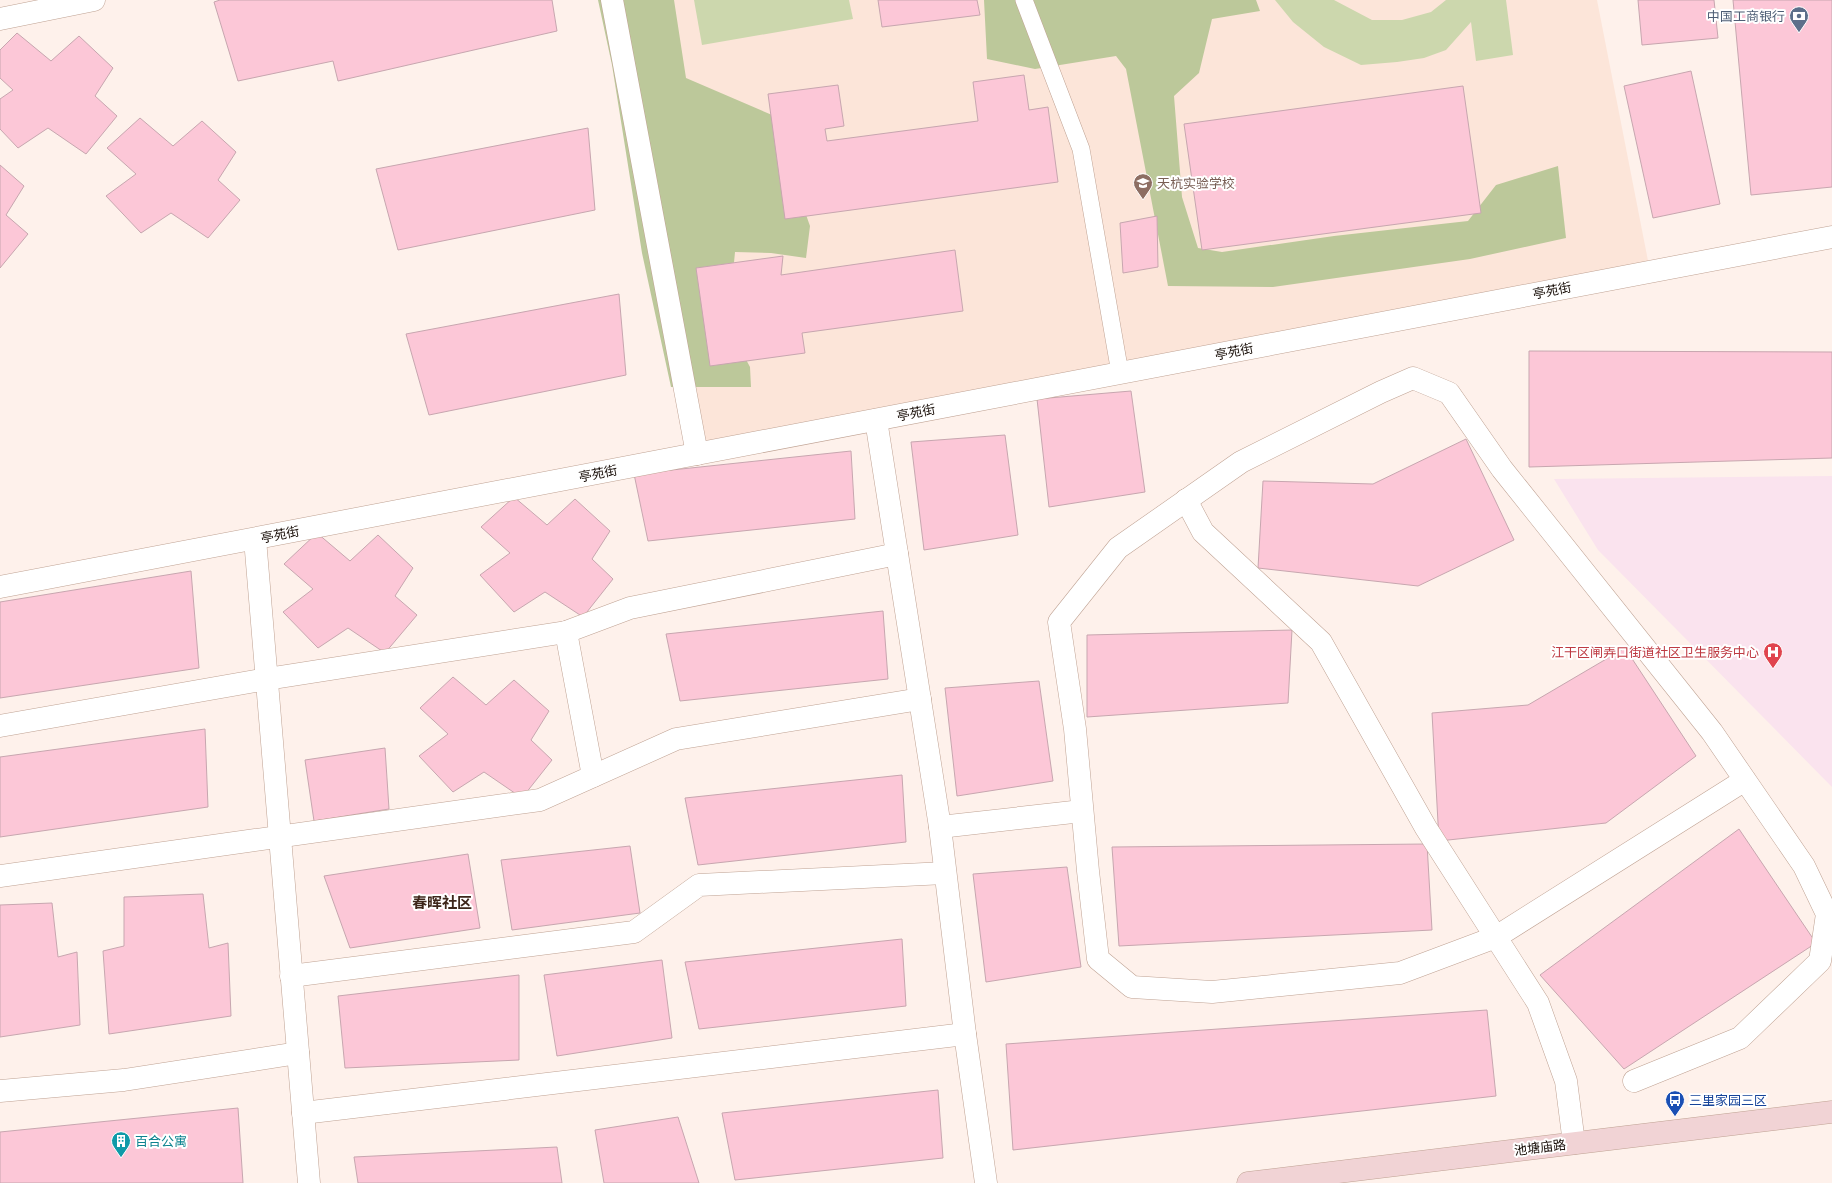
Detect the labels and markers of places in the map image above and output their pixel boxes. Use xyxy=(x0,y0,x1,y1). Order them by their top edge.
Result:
bank icon: 中国工商银行 xyxy=(1788,5,1810,33)
place label: 中国工商银行 xyxy=(1707,9,1785,24)
school or university icon: 天杭实验学校 xyxy=(1132,172,1154,200)
place label: 天杭实验学校 xyxy=(1157,176,1235,191)
hospital icon: 江干区闸弄口街道社区卫生服务中心 xyxy=(1762,641,1784,669)
place label: 江干区闸弄口街道社区卫生服务中心 xyxy=(1551,645,1759,660)
bus stop icon: 三里家园三区 xyxy=(1664,1089,1686,1117)
place label: 三里家园三区 xyxy=(1689,1093,1767,1108)
building icon: 百合公寓 xyxy=(110,1130,132,1158)
place label: 百合公寓 xyxy=(135,1134,187,1149)

